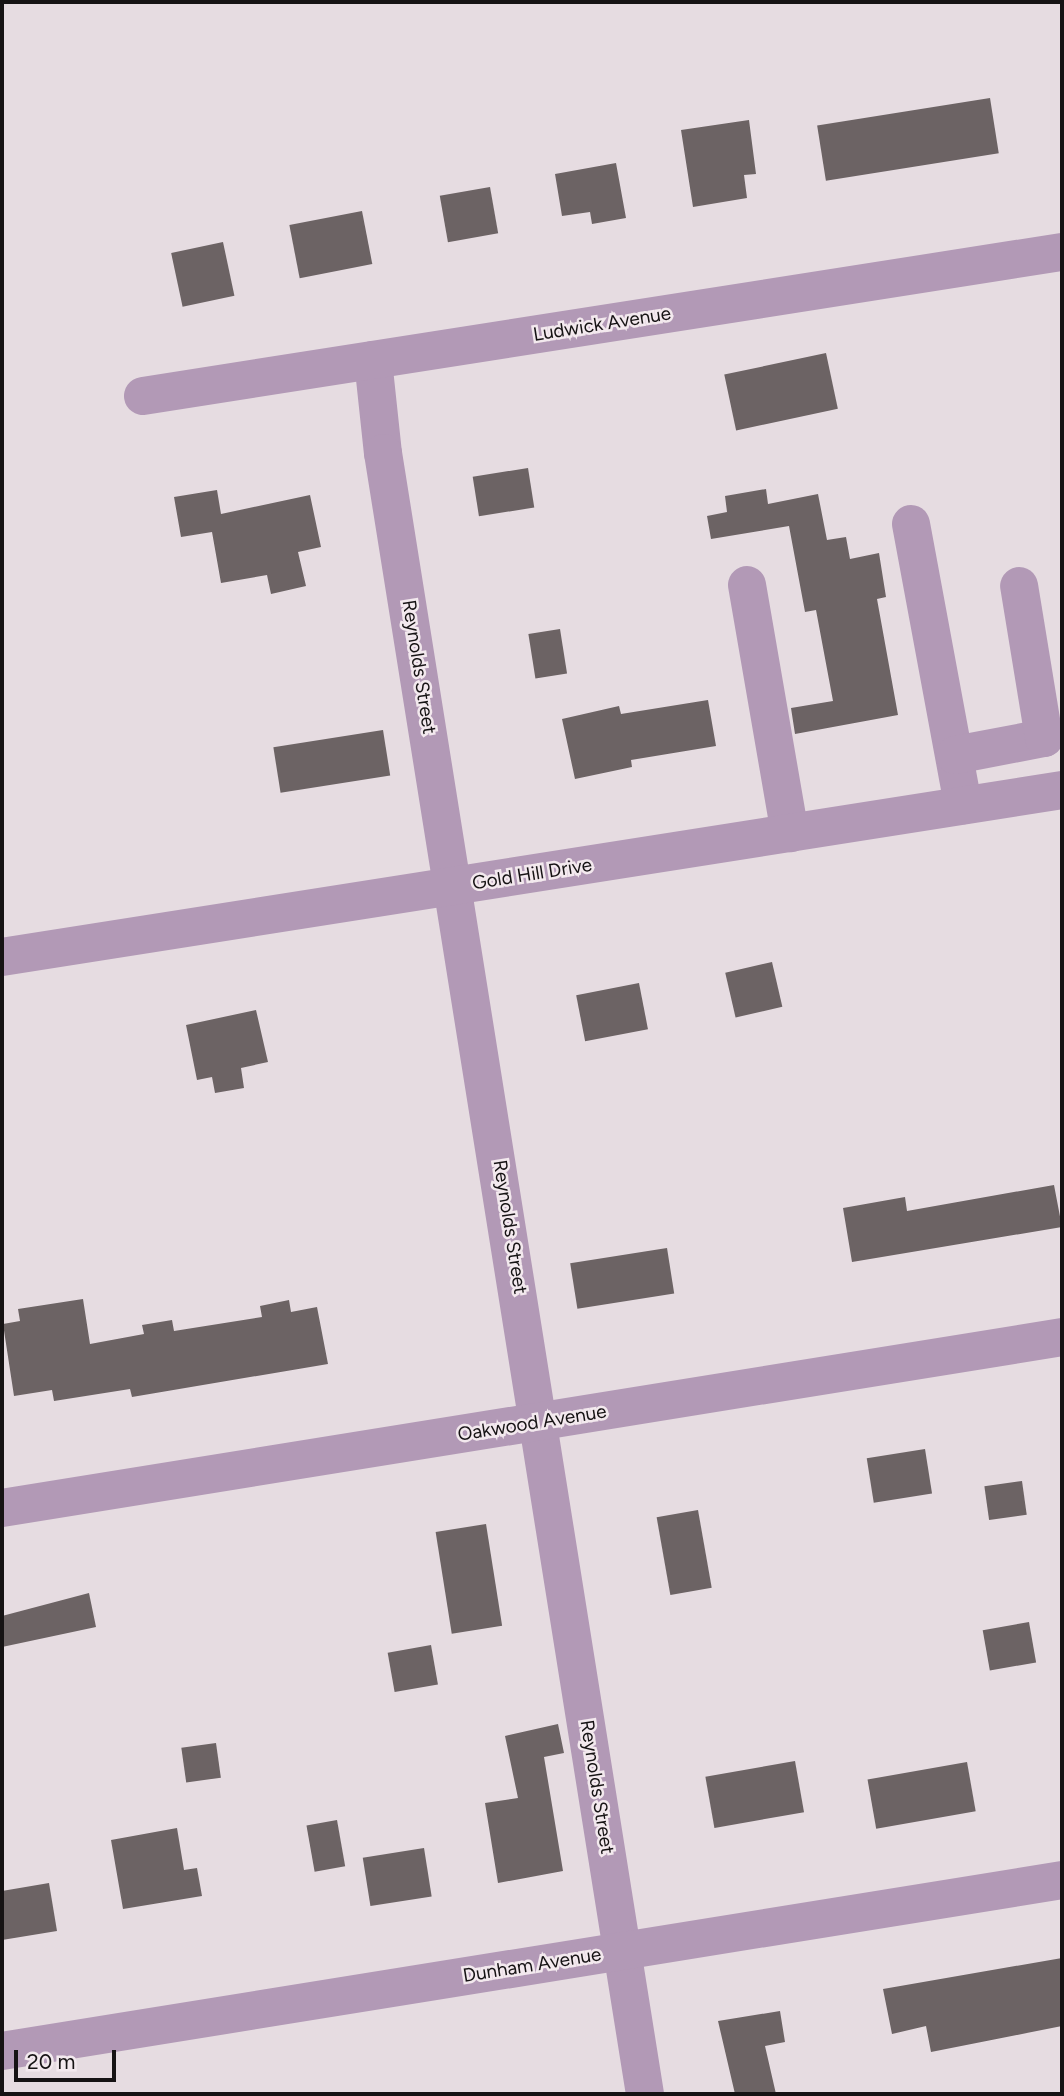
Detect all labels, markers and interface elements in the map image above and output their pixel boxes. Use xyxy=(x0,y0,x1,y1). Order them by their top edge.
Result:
street label: Ludwick Avenue xyxy=(531,302,673,346)
street label: Reynolds Street xyxy=(397,598,441,736)
street label: Gold Hill Drive xyxy=(470,853,594,895)
street label: Reynolds Street xyxy=(488,1158,532,1296)
street label: Oakwood Avenue xyxy=(456,1400,608,1446)
street label: Reynolds Street xyxy=(575,1718,619,1856)
street label: Dunham Avenue xyxy=(461,1943,603,1987)
scale bar xyxy=(18,2036,119,2080)
text: 20 m xyxy=(27,2049,75,2074)

